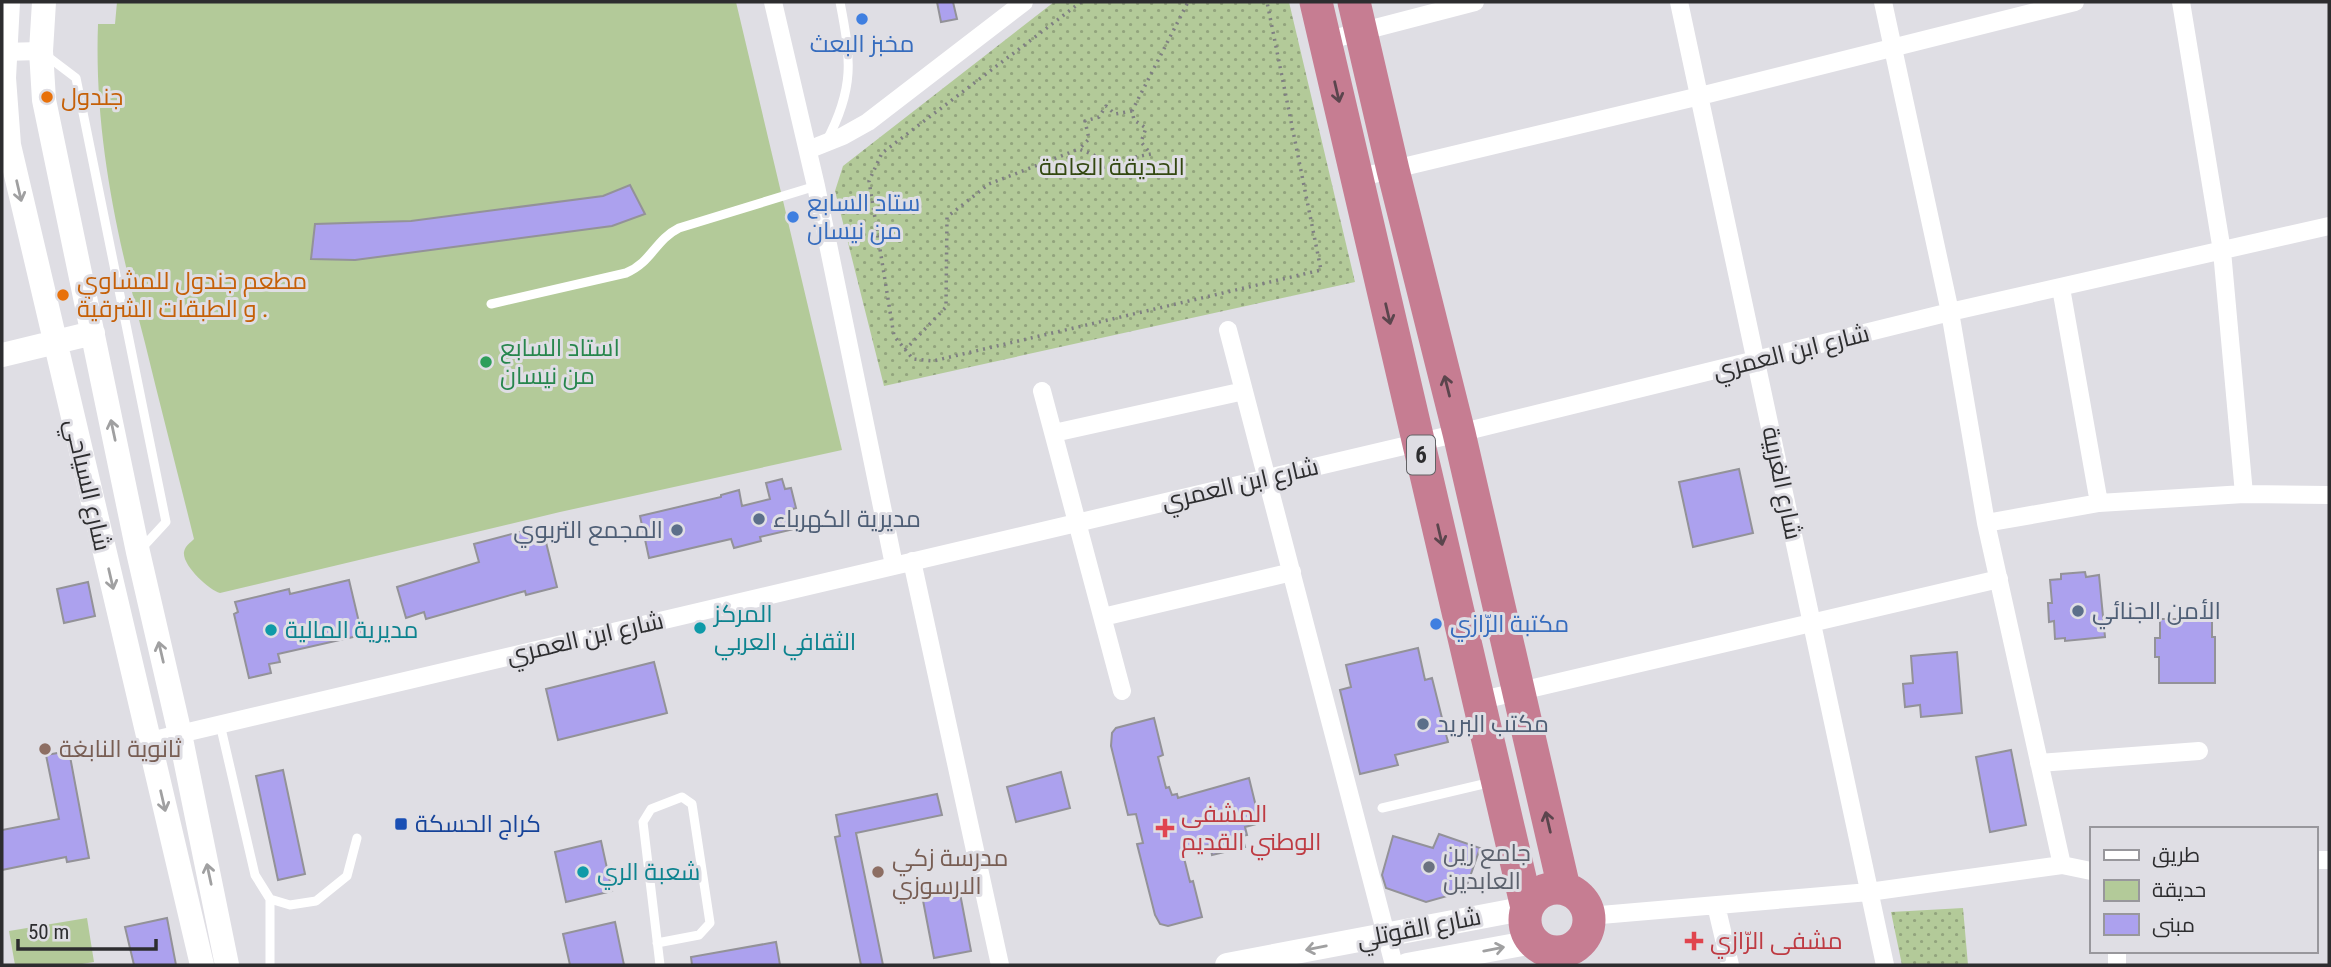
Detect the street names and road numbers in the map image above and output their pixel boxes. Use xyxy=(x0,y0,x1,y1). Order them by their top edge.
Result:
street label: شارع ابن العمري xyxy=(1710,319,1873,389)
street label: شارع السياحي xyxy=(54,416,117,555)
street label: شارع الغربية xyxy=(1754,424,1808,543)
road number: 6 xyxy=(1407,436,1435,475)
street label: شارع ابن العمري xyxy=(1159,452,1322,520)
street label: شارع ابن العمري xyxy=(504,606,667,674)
street label: شارع القوتلي xyxy=(1355,902,1484,959)

